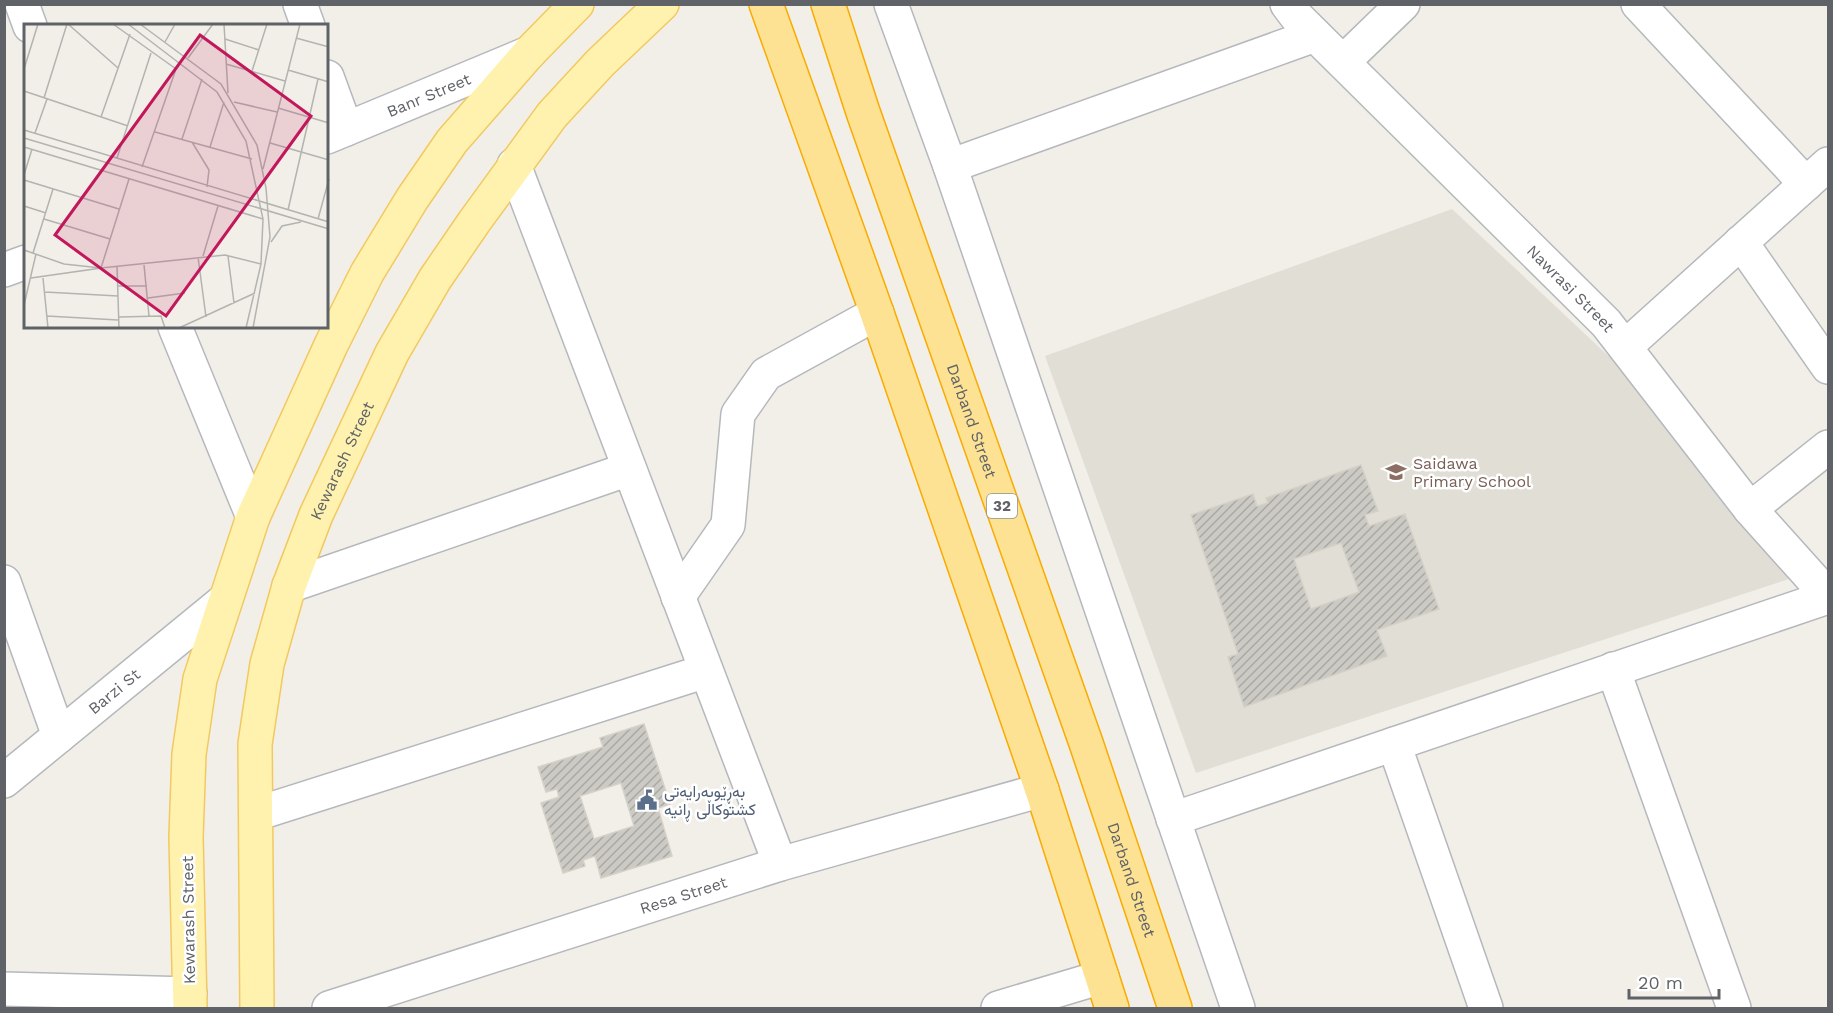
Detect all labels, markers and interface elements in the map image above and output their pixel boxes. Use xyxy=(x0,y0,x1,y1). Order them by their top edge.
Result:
inset map xyxy=(24,24,328,328)
street label: Banr Street xyxy=(384,69,474,121)
street label: Nawrasi Street xyxy=(1523,241,1619,336)
street label: Darband Street xyxy=(943,361,1001,481)
street label: Kewarash Street xyxy=(306,398,378,523)
place label: Saidawa Primary School xyxy=(1413,454,1531,491)
school or university icon: Saidawa Primary School xyxy=(1384,460,1408,484)
road number: 32 xyxy=(987,494,1017,518)
street label: Barzi St xyxy=(84,664,144,718)
place label: بەڕێوبەرایەتی کشتوکاڵی ڕانیە xyxy=(664,782,756,822)
public building icon: بەڕێوبەرایەتی کشتوکاڵی ڕانیە xyxy=(635,788,659,812)
street label: Darband Street xyxy=(1103,820,1160,940)
street label: Kewarash Street xyxy=(178,855,199,984)
street label: Resa Street xyxy=(638,872,730,918)
scale bar xyxy=(1629,962,1719,1000)
text: 20 m xyxy=(1638,972,1683,993)

